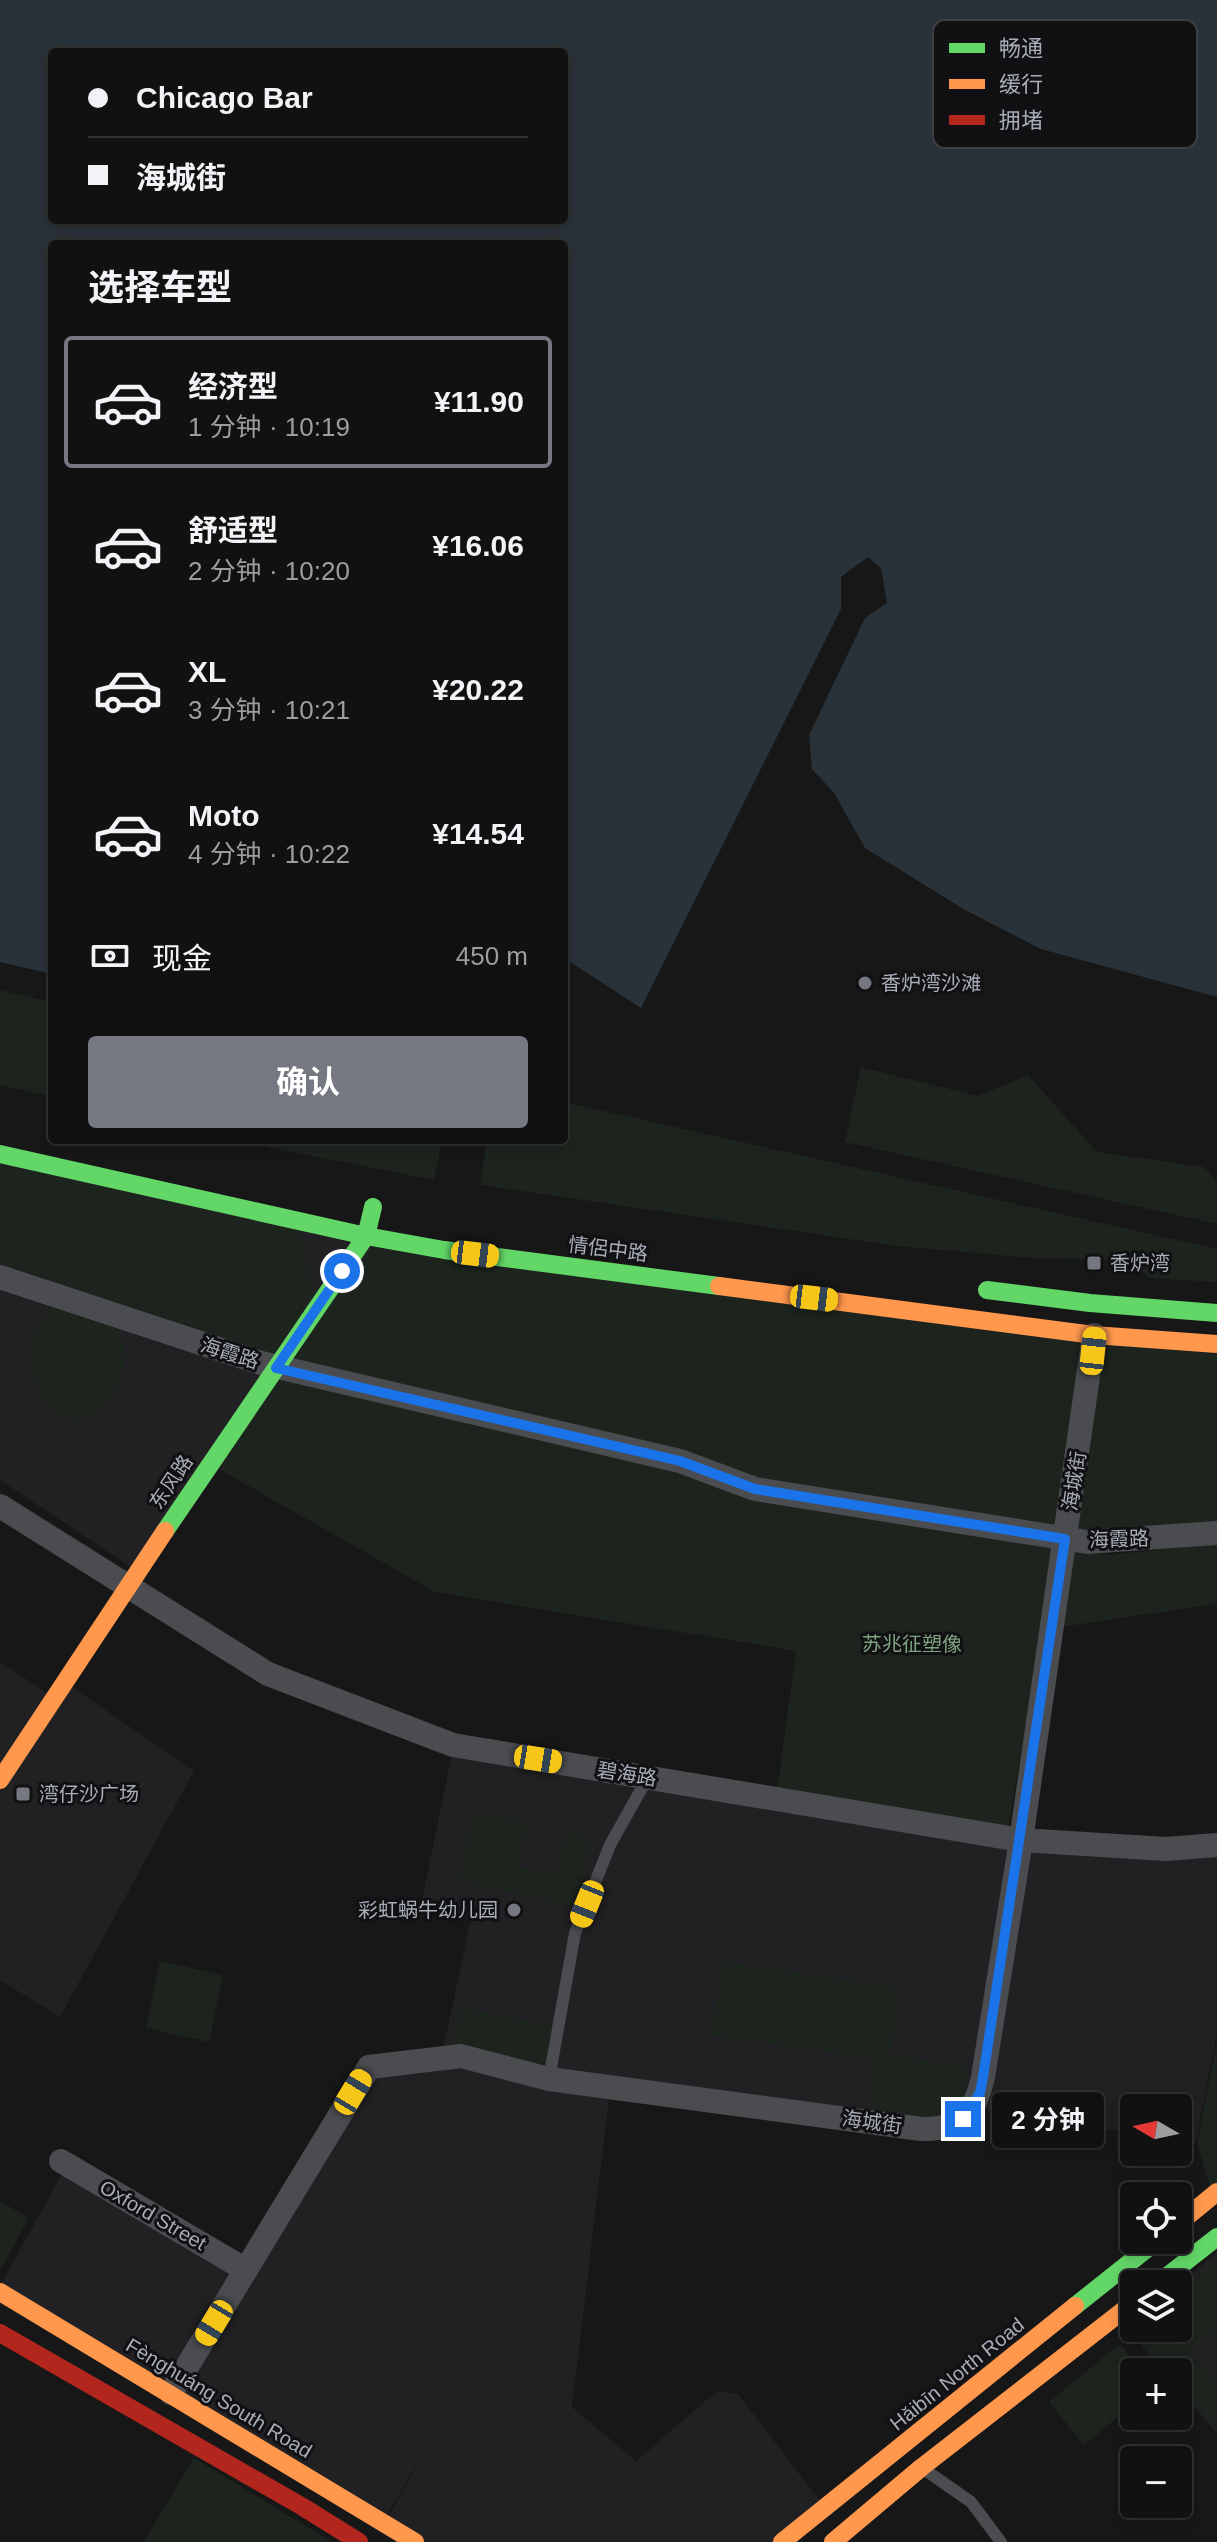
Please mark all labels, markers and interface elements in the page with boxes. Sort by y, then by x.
legend [933,20,1197,148]
text: 畅通 [999,36,1043,61]
text: 缓行 [999,72,1043,97]
text: Chicago Bar [136,81,313,114]
text: 拥堵 [999,108,1043,133]
text: 海城街 [136,161,226,194]
text: 选择车型 [88,267,232,308]
icon: car [92,366,164,438]
text: 经济型 [188,370,278,403]
text: ¥11.90 [434,385,524,418]
text: 1 分钟 · 10:19 [188,412,350,442]
icon: car [92,510,164,582]
text: 舒适型 [188,514,278,547]
text: ¥16.06 [432,529,524,562]
text: 2 分钟 · 10:20 [188,556,350,586]
icon: car [92,654,164,726]
text: XL [188,655,226,688]
text: ¥20.22 [432,673,524,706]
text: 3 分钟 · 10:21 [188,695,350,725]
icon: car [92,798,164,870]
text: Moto [188,799,260,832]
text: ¥14.54 [432,817,524,850]
text: 4 分钟 · 10:22 [188,839,350,869]
icon: cash [88,934,132,978]
text: 450 m [456,941,528,971]
text: 现金 [152,942,212,975]
place label: 香炉湾沙滩 [881,972,981,994]
marker: 香炉湾沙滩 [856,974,874,992]
button: 确认 [88,1036,528,1128]
street label: 情侶中路 [567,1233,649,1265]
car [450,1239,500,1269]
place label: 香炉湾 [1110,1252,1170,1274]
route start [324,1253,360,1289]
marker: 香炉湾 [1085,1254,1103,1272]
car [789,1283,839,1313]
car [1079,1326,1107,1376]
street label: 海霞路 [198,1333,262,1373]
street label: 海城街 [1058,1450,1090,1512]
street label: 东风路 [145,1451,197,1513]
street label: 海霞路 [1089,1527,1149,1551]
park label: 苏兆征塑像 [862,1633,962,1655]
car [512,1743,564,1775]
street label: 碧海路 [596,1758,658,1790]
place label: 湾仔沙广场 [39,1783,139,1805]
marker: 湾仔沙广场 [14,1785,32,1803]
car [567,1877,607,1931]
place label: 彩虹蜗牛幼儿园 [358,1899,498,1921]
marker: 彩虹蜗牛幼儿园 [505,1901,523,1919]
car [330,2065,376,2119]
callout: 2 分钟 [991,2091,1103,2147]
north arrow [1120,2094,1192,2166]
map controls [1120,2094,1192,2518]
route end [945,2101,981,2137]
text: 2 分钟 [1011,2105,1085,2135]
street label: 海城街 [841,2107,903,2137]
street label: Oxford Street [96,2176,210,2254]
button: locate [1120,2182,1192,2254]
button: layers [1120,2270,1192,2342]
car [191,2296,237,2350]
street label: Hǎibīn North Road [886,2313,1028,2435]
street label: Fènghuáng South Road [122,2334,316,2462]
button: + [1120,2358,1192,2430]
button: − [1120,2446,1192,2518]

